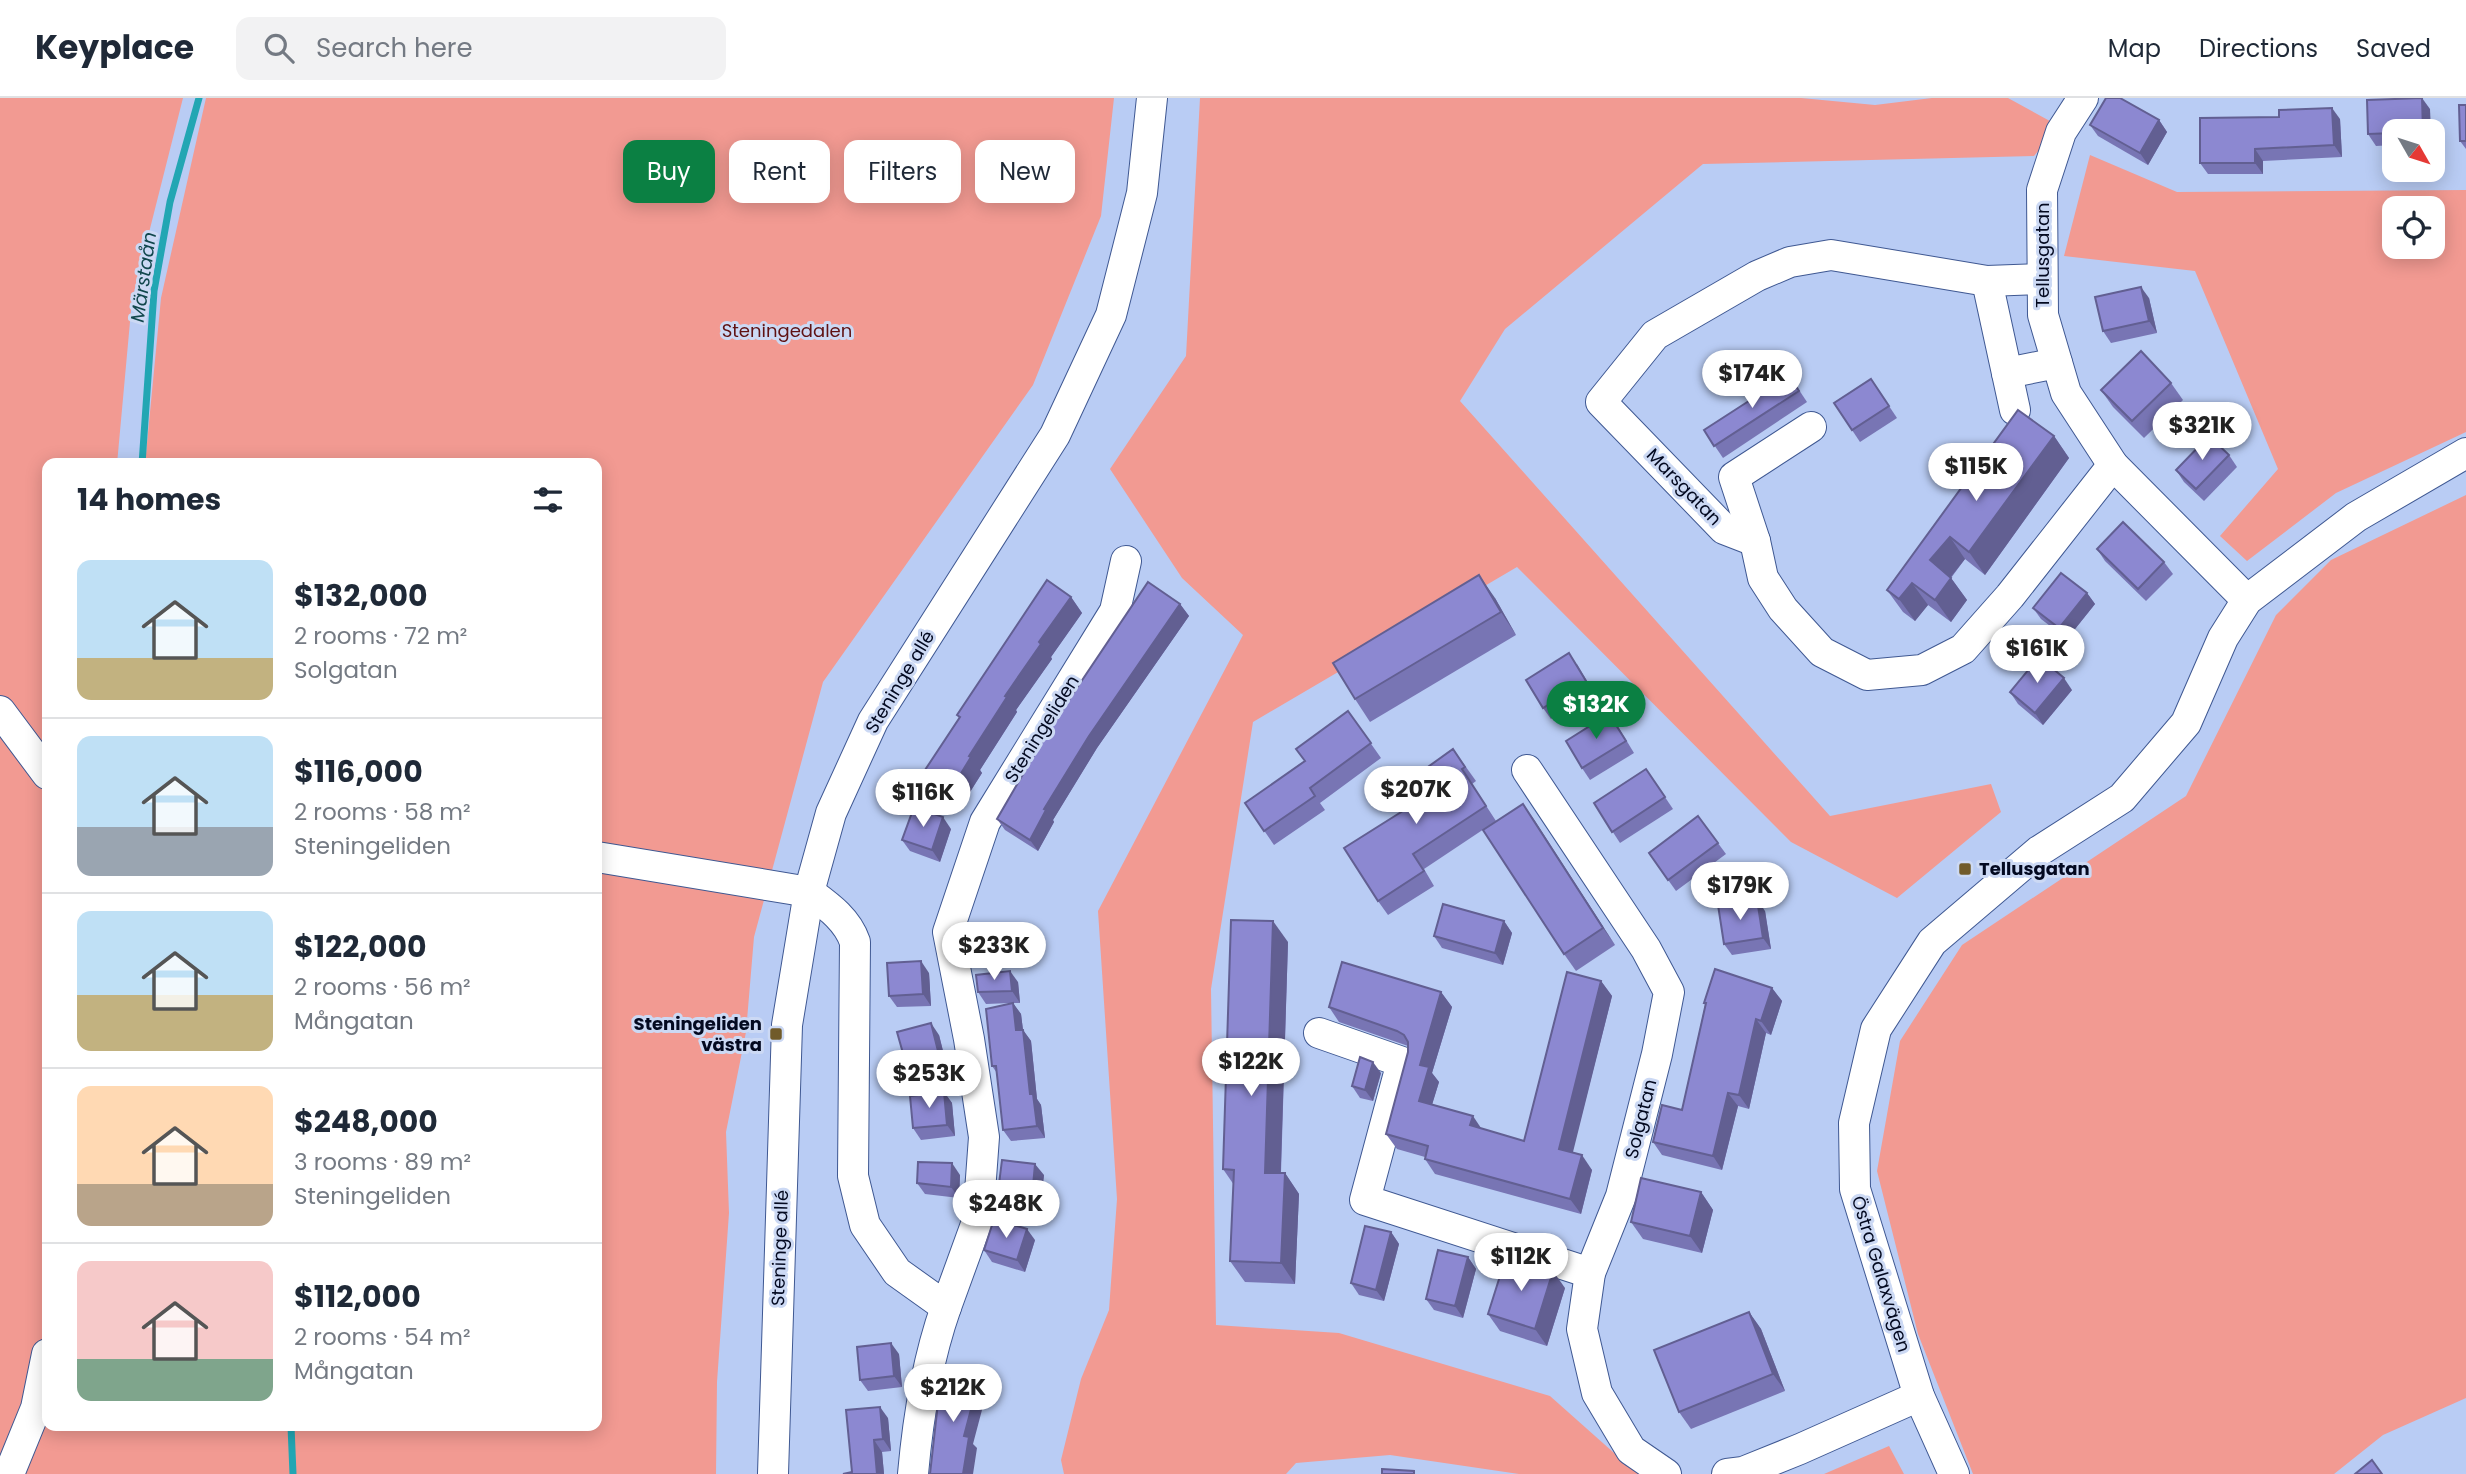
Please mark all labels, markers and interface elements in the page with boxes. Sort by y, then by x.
search box [236,17,726,80]
text: Keyplace [35,24,194,71]
icon: search [260,29,298,67]
text: Search here [316,30,473,66]
text: Map [2108,32,2161,65]
text: Directions [2199,32,2318,65]
text: Saved [2356,32,2431,65]
north arrow [2382,119,2445,182]
map controls [2382,119,2445,259]
chip: Buy [623,140,715,203]
chip: Rent [729,140,830,203]
chip: Filters [844,140,961,203]
chip: New [975,140,1075,203]
button: locate [2382,196,2445,259]
street label: Tellusgatan [2030,202,2055,308]
water label: Märstaån [124,230,163,324]
park label: Steningedalen [722,318,852,343]
pin: $174K [1703,350,1801,410]
text: $174K [1718,357,1786,389]
pin: $321K [2153,402,2251,462]
text: $321K [2169,409,2235,441]
street label: Marsgatan [1641,443,1728,531]
pin: $115K [1927,444,2025,503]
text: $115K [1944,450,2008,482]
text: 14 homes [77,478,221,521]
icon: filters [529,481,567,519]
text: $132,000 [294,574,428,617]
icon: home [133,588,217,672]
text: 2 rooms · 72 m² [294,620,467,652]
street label: Steninge allé [859,626,940,738]
pin: $161K [1988,626,2086,685]
text: $161K [2005,632,2069,664]
text: Solgatan [294,654,398,686]
street label: Steningeliden [998,670,1085,787]
pin: $132K [1547,682,1645,741]
text: $132K [1563,688,1629,720]
text: $116,000 [294,750,423,793]
icon: home [133,764,217,848]
pin: $207K [1367,766,1465,826]
pin: $116K [874,770,972,829]
text: $207K [1380,773,1452,805]
text: $116K [891,776,955,808]
text: 2 rooms · 58 m² [294,796,471,828]
text: Steningeliden [294,830,451,862]
place label: Tellusgatan [1979,856,2090,881]
marker: Tellusgatan [1957,861,1973,877]
pin: $179K [1691,862,1789,922]
text: $179K [1707,869,1773,901]
pin: $233K [945,922,1043,982]
text: $122,000 [294,925,427,968]
text: $233K [958,929,1030,961]
icon: home [133,939,217,1023]
text: 2 rooms · 56 m² [294,971,471,1003]
text: Mångatan [294,1005,414,1037]
place label: Steningeliden västra [634,1011,762,1057]
marker: Steningeliden västra [768,1026,784,1042]
pin: $122K [1202,1038,1300,1098]
text: $122K [1218,1045,1284,1077]
pin: $253K [880,1051,978,1110]
text: $253K [892,1057,966,1089]
street label: Solgatan [1619,1077,1662,1161]
text: $248,000 [294,1100,438,1143]
icon: home [133,1114,217,1198]
text: 3 rooms · 89 m² [294,1146,471,1178]
text: Steningeliden [294,1180,451,1212]
pin: $248K [957,1180,1055,1240]
text: $248K [969,1187,1043,1219]
street label: Steninge allé [765,1190,794,1306]
street label: Östra Galaxvägen [1846,1193,1917,1355]
pin: $112K [1472,1234,1570,1293]
text: $112K [1490,1240,1552,1272]
text: $112,000 [294,1275,421,1318]
icon: home [133,1289,217,1373]
text: 2 rooms · 54 m² [294,1321,471,1353]
text: Mångatan [294,1355,414,1387]
pin: $212K [904,1364,1002,1424]
text: $212K [920,1371,986,1403]

